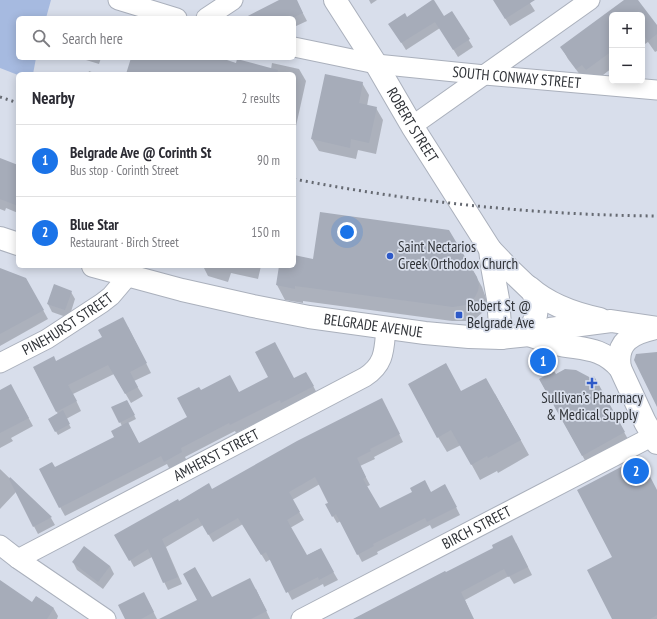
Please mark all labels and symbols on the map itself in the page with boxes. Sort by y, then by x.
street label: SOUTH CONWAY STREET [451,62,582,92]
street label: ROBERT STREET [383,84,443,166]
your location [337,222,357,242]
place label: Saint Nectarios Greek Orthodox Church [398,237,518,273]
marker: Saint Nectarios Greek Orthodox Church [385,251,395,261]
street label: PINEHURST STREET [19,288,117,359]
place label: Robert St @ Belgrade Ave [467,296,534,332]
street label: BELGRADE AVENUE [323,309,424,342]
marker: Robert St @ Belgrade Ave [454,310,464,320]
pin: 1 [530,346,556,376]
marker: Sullivan’s Pharmacy & Medical Supply [587,378,597,388]
place label: Sullivan’s Pharmacy & Medical Supply [541,388,643,424]
street label: AMHERST STREET [170,424,262,485]
pin: 2 [623,456,649,486]
street label: BIRCH STREET [439,501,515,553]

